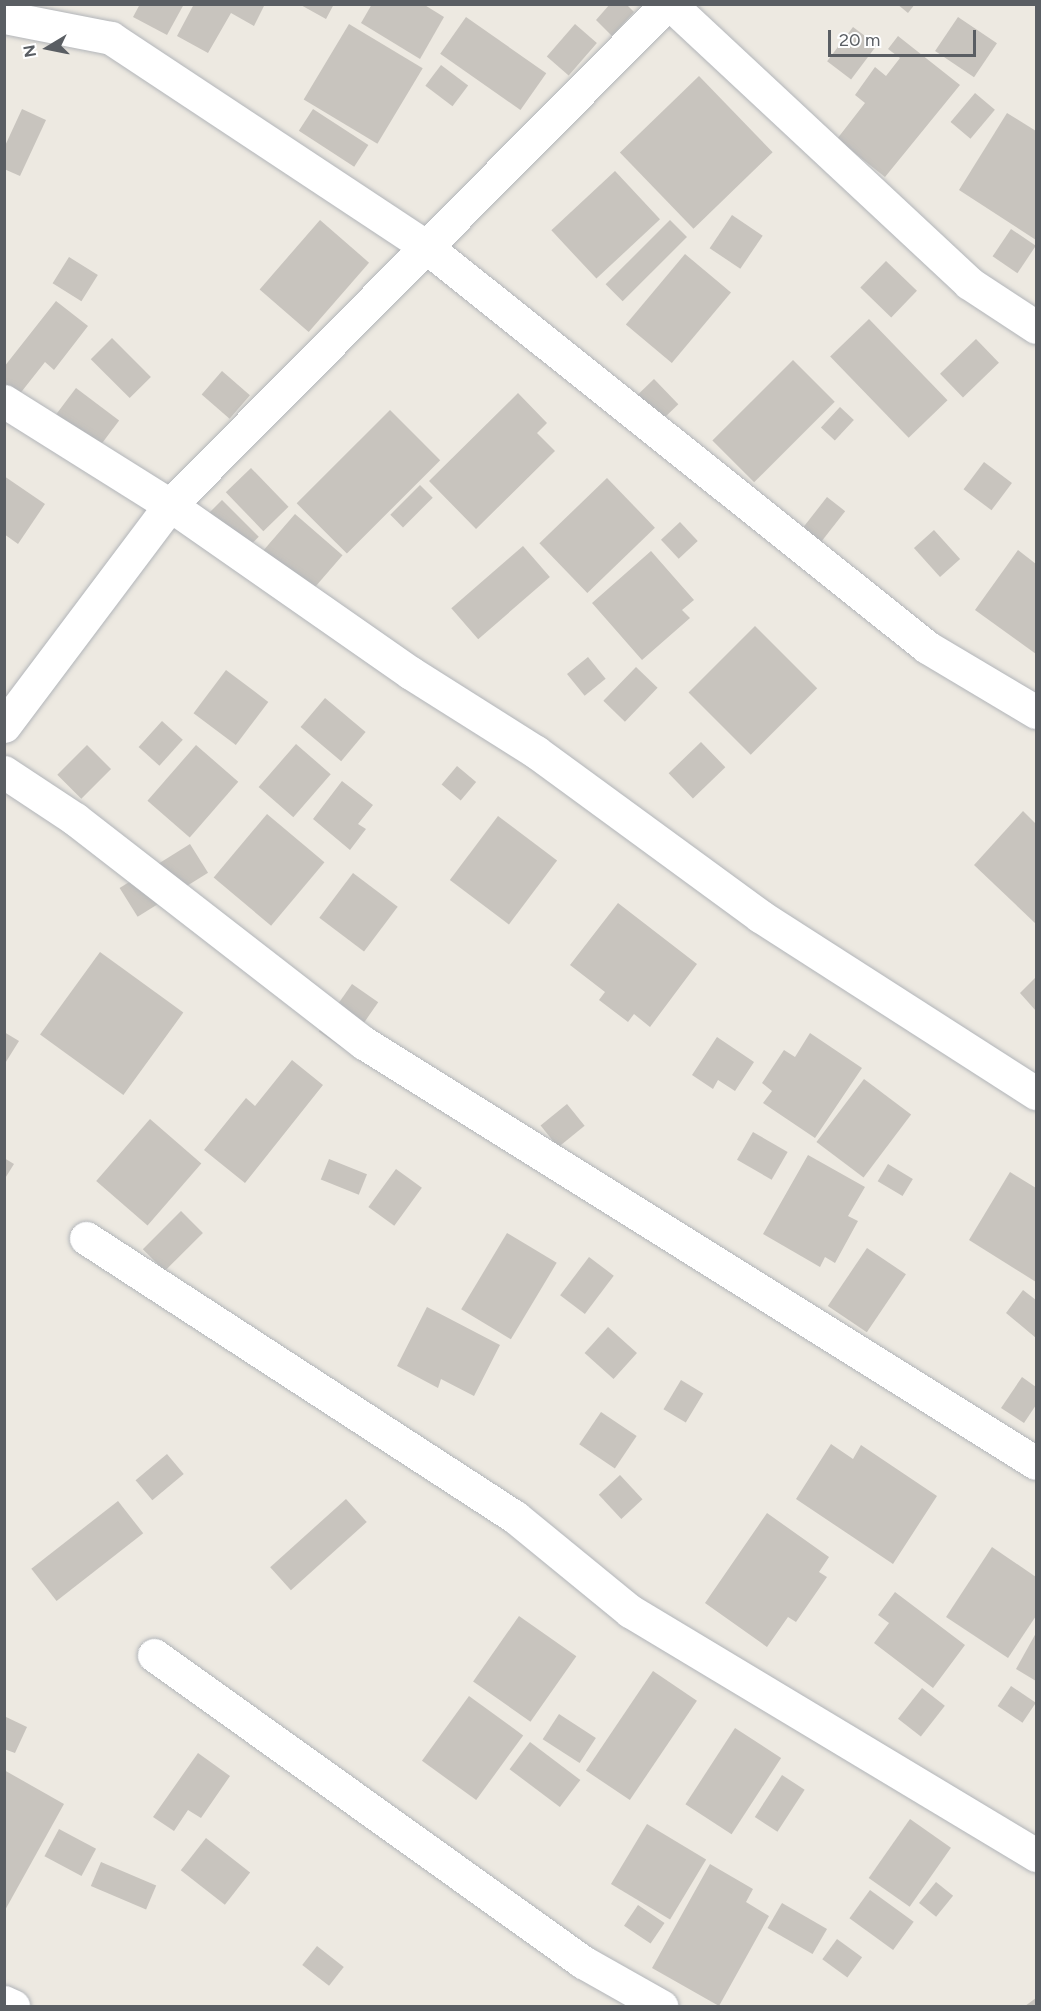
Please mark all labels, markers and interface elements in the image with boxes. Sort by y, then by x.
north arrow [18,18,78,78]
scale bar [831,18,980,56]
text: 20 m [839,29,880,51]
text: N [19,43,40,59]

